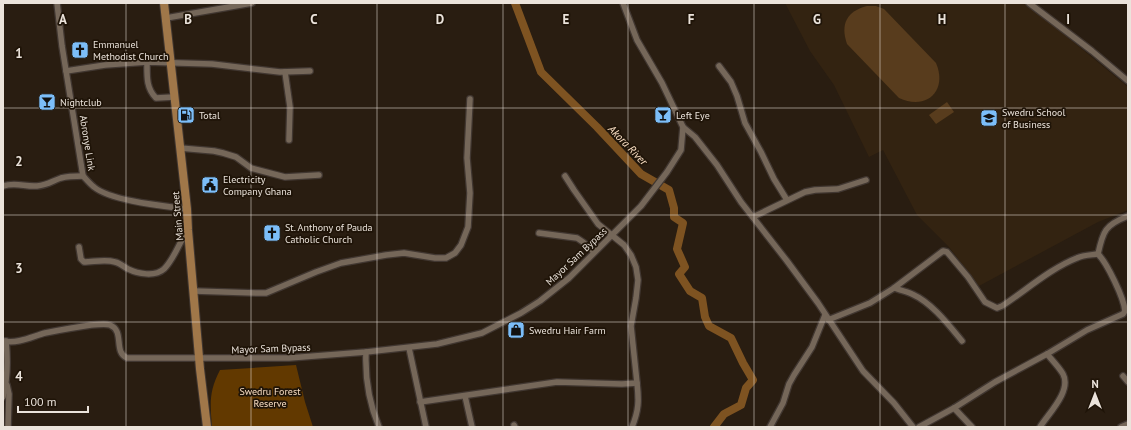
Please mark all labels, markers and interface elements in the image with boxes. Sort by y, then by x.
text: A [59,11,67,28]
text: B [184,11,192,28]
text: C [310,11,318,28]
text: D [436,11,444,28]
text: E [563,11,570,28]
text: F [688,11,695,28]
text: G [813,11,821,28]
text: H [938,11,946,28]
text: I [1066,11,1070,28]
place label: Emmanuel Methodist Church [93,38,169,63]
church icon: Emmanuel Methodist Church [70,40,90,60]
text: 1 [15,45,23,62]
bar icon: Nightclub [37,92,57,112]
place label: Nightclub [60,96,102,109]
fuel station icon: Total [176,105,196,125]
bar icon: Left Eye [653,105,673,125]
place label: Swedru School of Business [1002,106,1065,131]
school or university icon: Swedru School of Business [979,108,999,128]
place label: Total [199,109,220,122]
place label: Left Eye [676,109,710,122]
street label: Abronye Link [77,114,98,172]
water label: Akora River [605,121,652,169]
text: 2 [15,153,23,170]
place label: Electricity Company Ghana [223,173,292,198]
public building icon: Electricity Company Ghana [200,175,220,195]
street label: Main Street [169,190,186,241]
place label: St. Anthony of Pauda Catholic Church [285,221,373,246]
church icon: St. Anthony of Pauda Catholic Church [262,223,282,243]
street label: Mayor Sam Bypass [543,225,610,288]
text: 3 [15,260,23,277]
shop icon: Swedru Hair Farm [506,320,526,340]
place label: Swedru Hair Farm [529,324,606,337]
street label: Mayor Sam Bypass [231,341,311,356]
text: 4 [15,368,23,385]
north arrow [1075,374,1115,414]
text: N [1091,377,1099,391]
park label: Swedru Forest Reserve [239,385,301,410]
scale bar [18,388,88,414]
text: 100 m [24,394,57,409]

